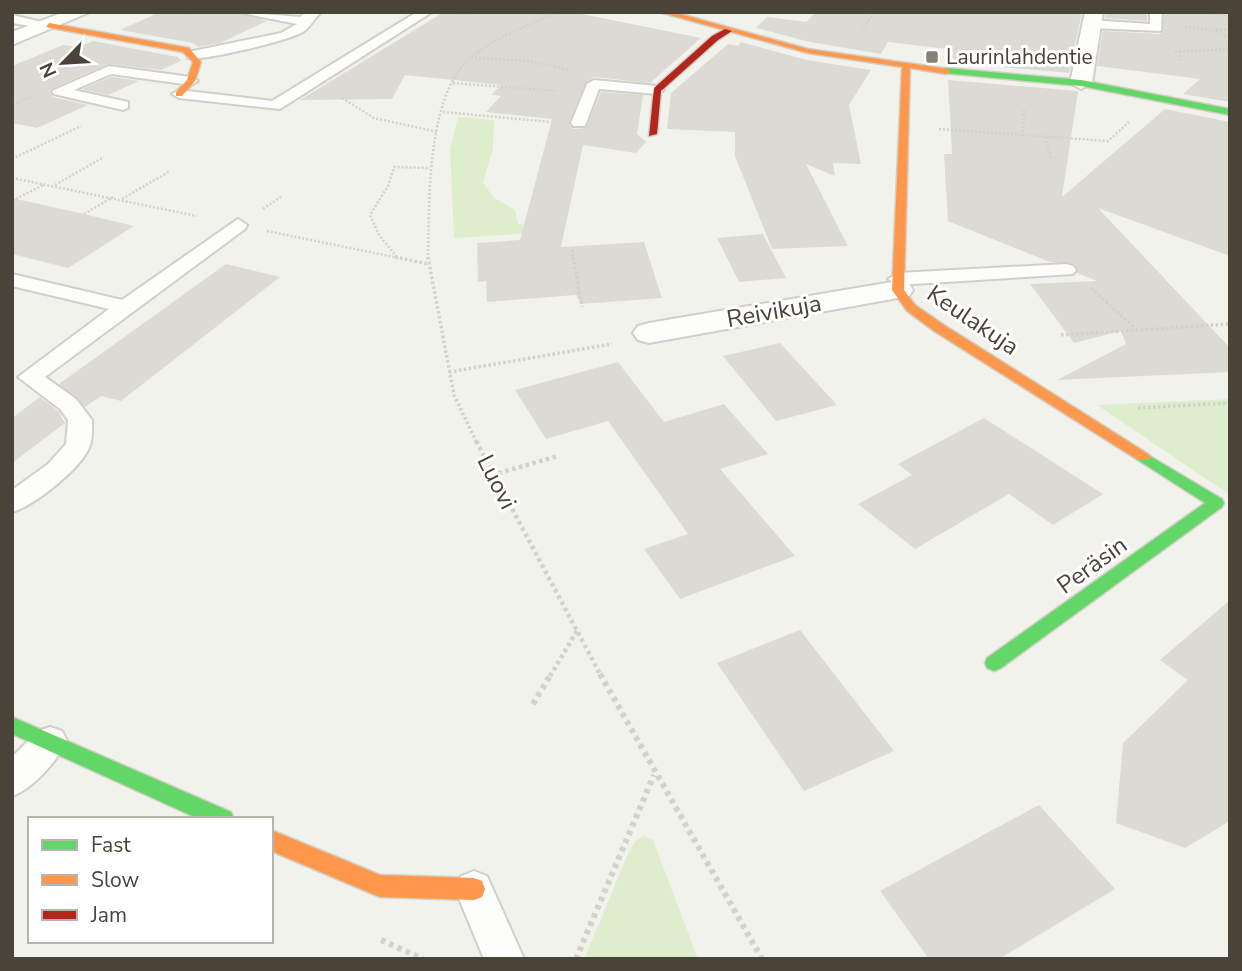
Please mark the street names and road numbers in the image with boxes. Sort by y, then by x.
street label: Keulakuja [921,277,1025,363]
street label: Reivikuja [724,287,824,335]
street label: Luovi [470,449,524,515]
street label: Peräsin [1050,529,1134,601]

